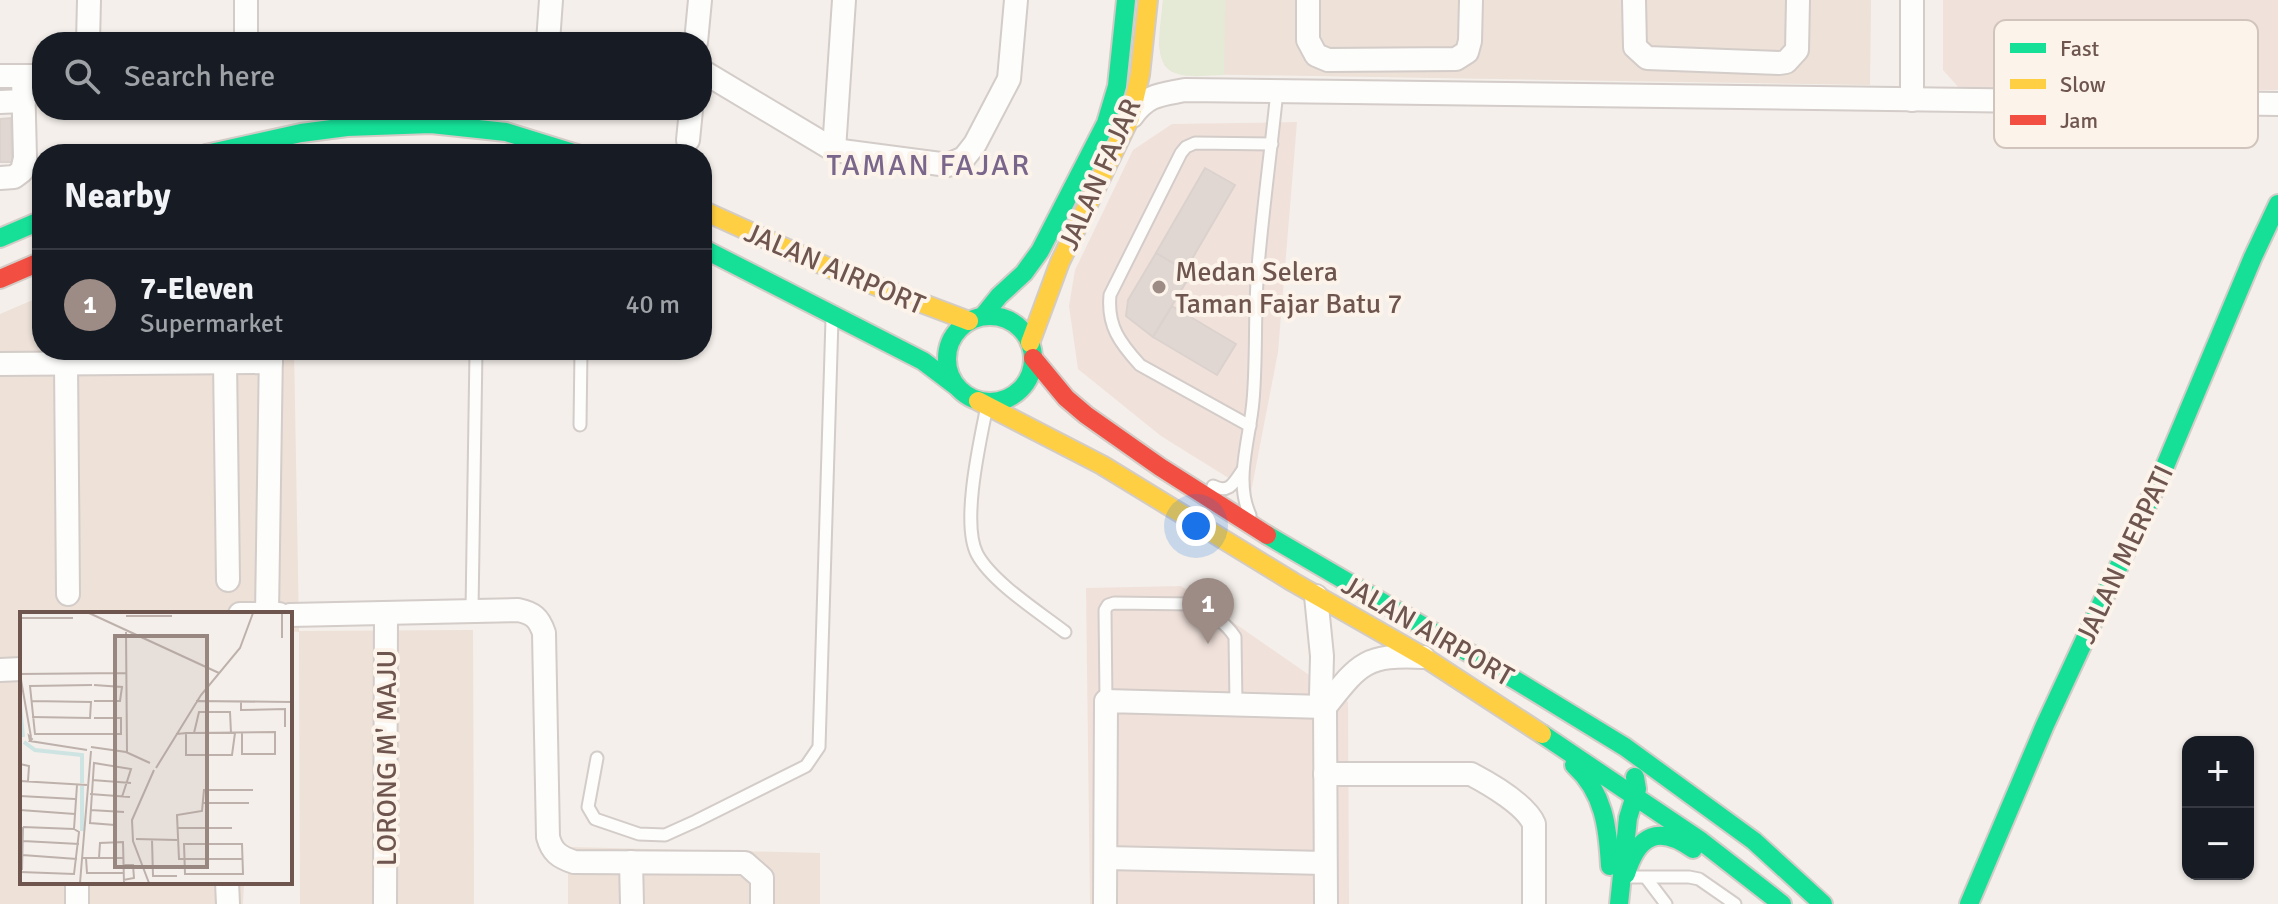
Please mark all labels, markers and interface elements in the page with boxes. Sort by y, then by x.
legend [1994,20,2258,148]
search box [32,32,712,120]
text: Fast [2060,35,2100,62]
icon: search [60,54,104,98]
text: Search here [124,58,275,95]
text: Slow [2060,71,2106,98]
street label: JALAN FAJAR [1051,93,1148,255]
text: Jam [2060,107,2098,134]
district label: TAMAN FAJAR [827,147,1031,184]
text: Nearby [64,175,171,217]
street label: JALAN AIRPORT [739,216,930,322]
place label: Medan Selera Taman Fajar Batu 7 [1175,255,1402,321]
text: 7-Eleven [140,271,254,308]
marker: Medan Selera Taman Fajar Batu 7 [1150,278,1168,296]
text: 1 [83,289,97,321]
text: 40 m [625,289,680,321]
text: Supermarket [140,308,283,340]
street label: JALAN MERPATI [2069,460,2181,649]
your location [1176,506,1216,546]
street label: JALAN AIRPORT [1336,568,1520,694]
pin: 1 [1182,578,1234,644]
inset map [20,612,292,884]
street label: LORONG M' MAJU [370,650,404,866]
map controls [2182,736,2254,880]
button: + [2182,736,2254,808]
button: − [2182,808,2254,880]

